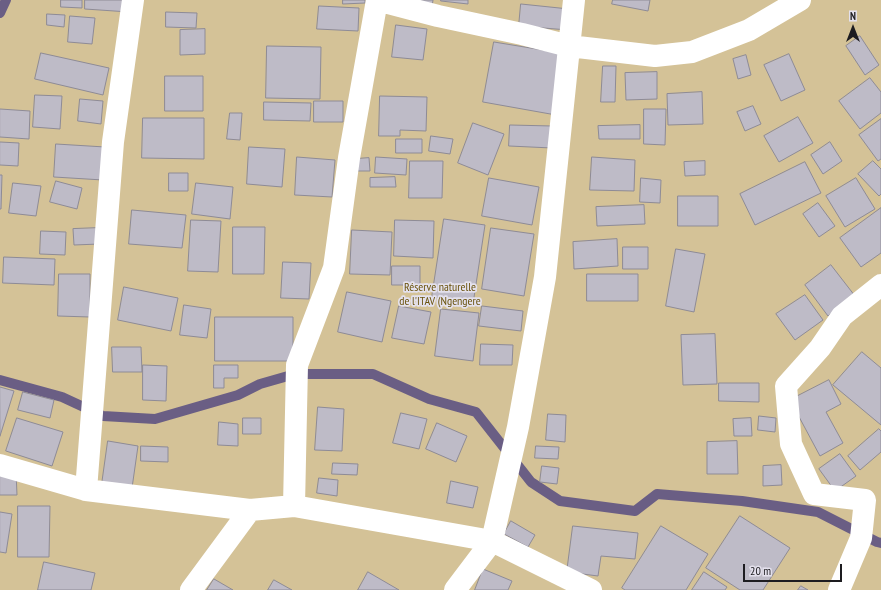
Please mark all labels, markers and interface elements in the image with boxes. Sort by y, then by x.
north arrow [833,8,873,48]
text: N [850,9,856,23]
park label: Réserve naturelle de l'ITAV (Ngengere [399,281,481,309]
scale bar [745,556,844,582]
text: 20 m [750,563,771,578]

